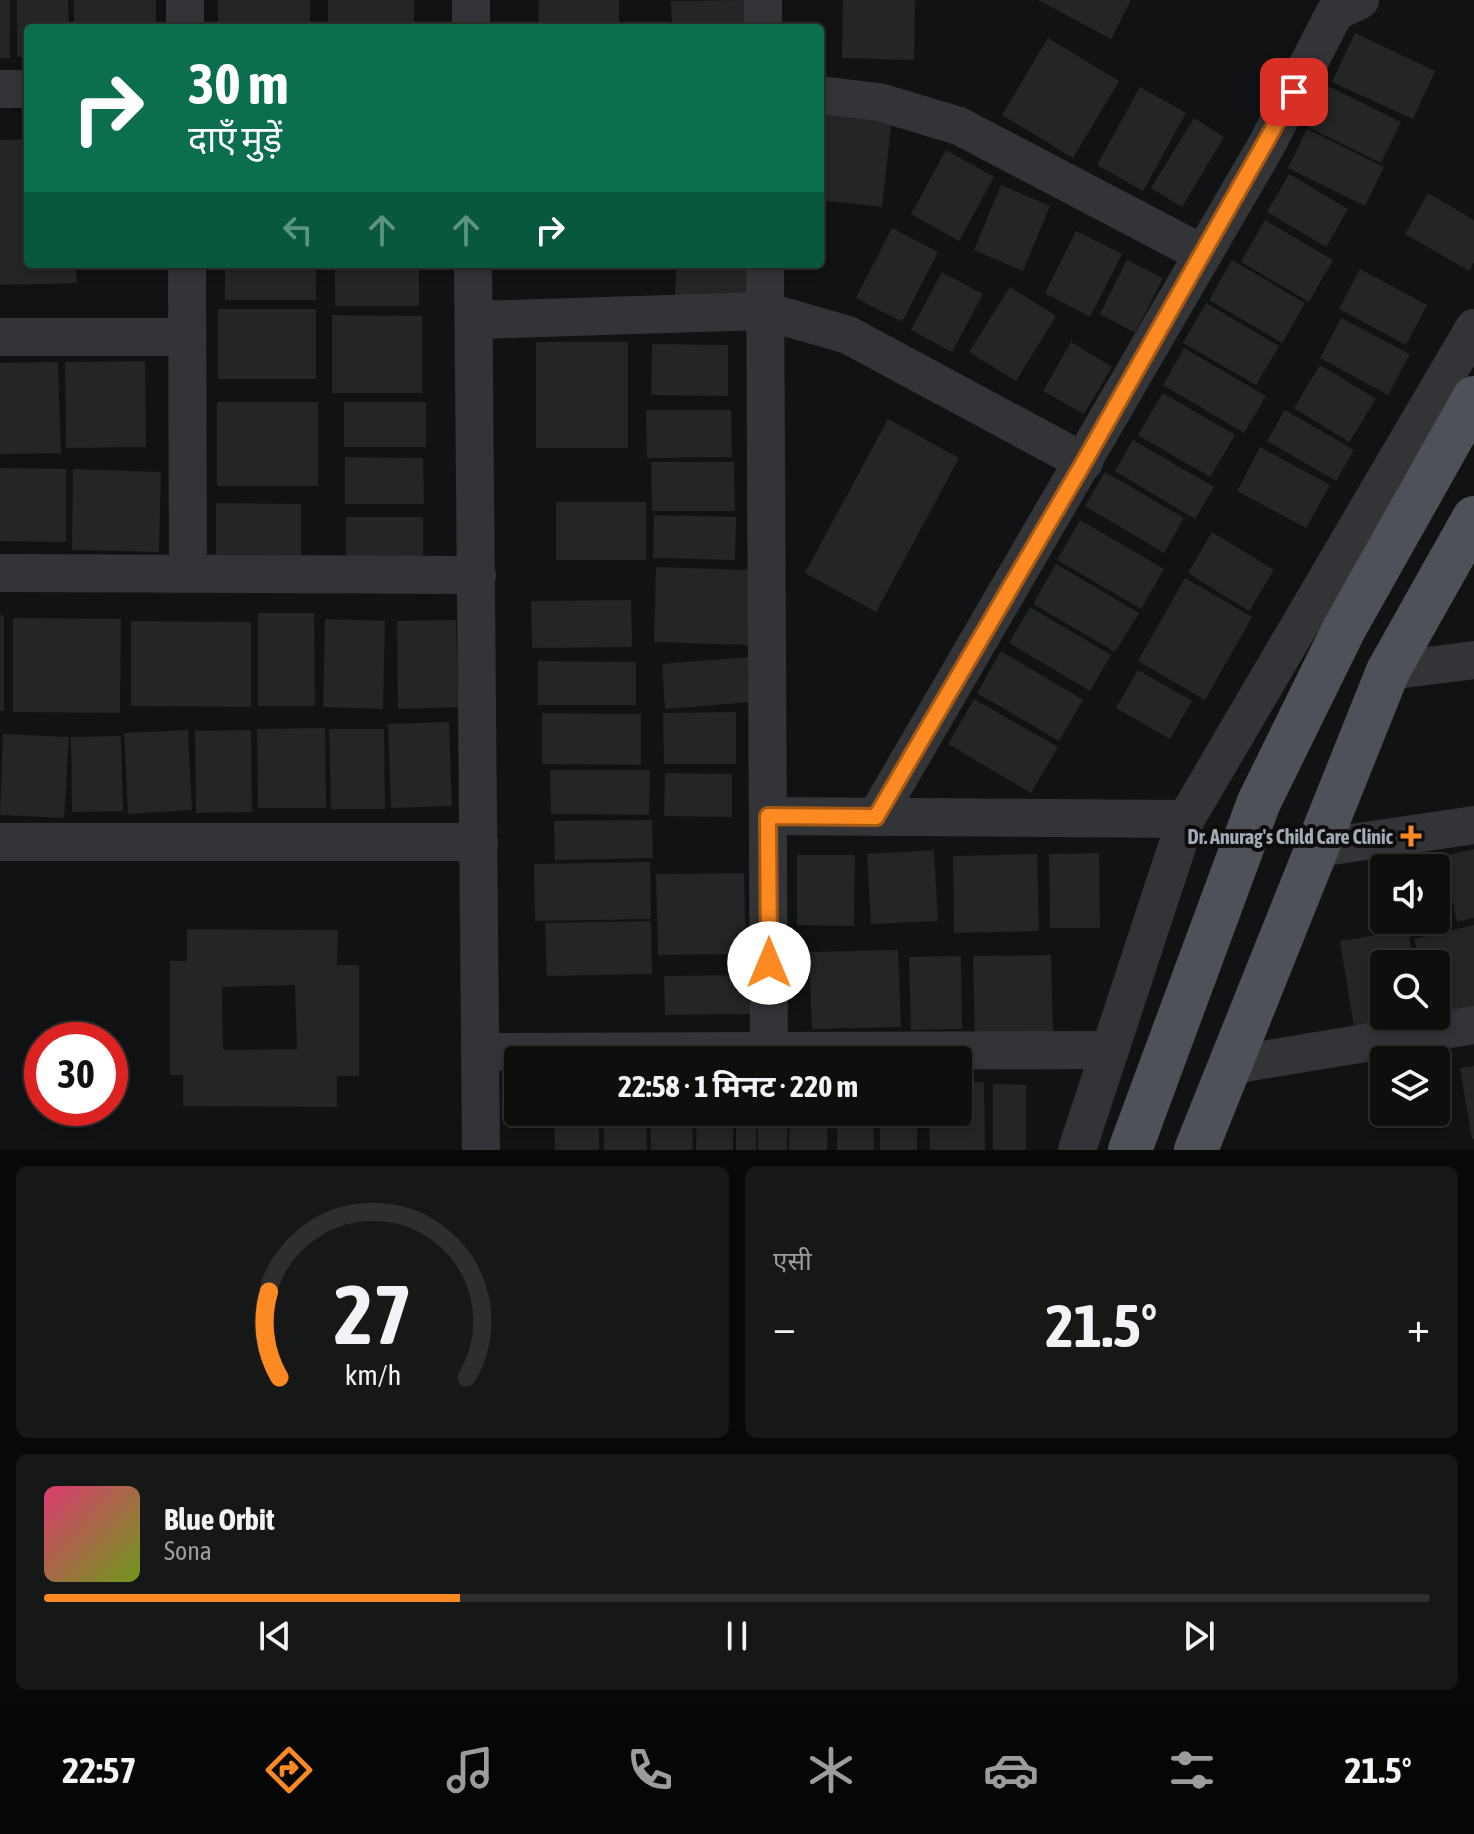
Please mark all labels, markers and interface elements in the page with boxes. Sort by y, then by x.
text: 30 m [188,52,289,116]
icon: right [56,56,160,160]
pin [1260,58,1328,126]
icon: arrive [1272,70,1316,114]
text: दाएँ मुड़ें [188,118,282,160]
icon: left [276,208,320,252]
icon: ahead [360,208,404,252]
icon: ahead [444,208,488,252]
icon: right [528,208,572,252]
place label: Dr. Anurag's Child Care Clinic [1188,825,1394,848]
marker: Dr. Anurag's Child Care Clinic [1400,825,1422,847]
map controls [1370,854,1450,1126]
button: sound [1370,854,1450,934]
position arrow [727,921,811,1005]
button: search [1370,950,1450,1030]
speed limit sign: 30 [24,1022,128,1126]
button: layers [1370,1046,1450,1126]
text: 22:58 · 1 मिनट · 220 m [618,1069,858,1103]
text: एसी [773,1246,812,1276]
text: 27 [333,1266,412,1362]
text: 21.5° [1046,1291,1157,1360]
text: − [773,1301,796,1351]
text: + [1407,1301,1430,1351]
text: km/h [344,1358,401,1391]
text: Blue Orbit [164,1502,275,1536]
text: Sona [164,1536,212,1566]
icon: previous [253,1614,297,1658]
icon: pause [715,1614,759,1658]
icon: next [1177,1614,1221,1658]
icon: directions [261,1742,317,1798]
icon: music [442,1742,498,1798]
icon: phone [622,1742,678,1798]
icon: climate [803,1742,859,1798]
icon: car [983,1742,1039,1798]
icon: filters [1164,1742,1220,1798]
text: 22:57 [62,1749,136,1791]
text: 21.5° [1345,1749,1412,1791]

